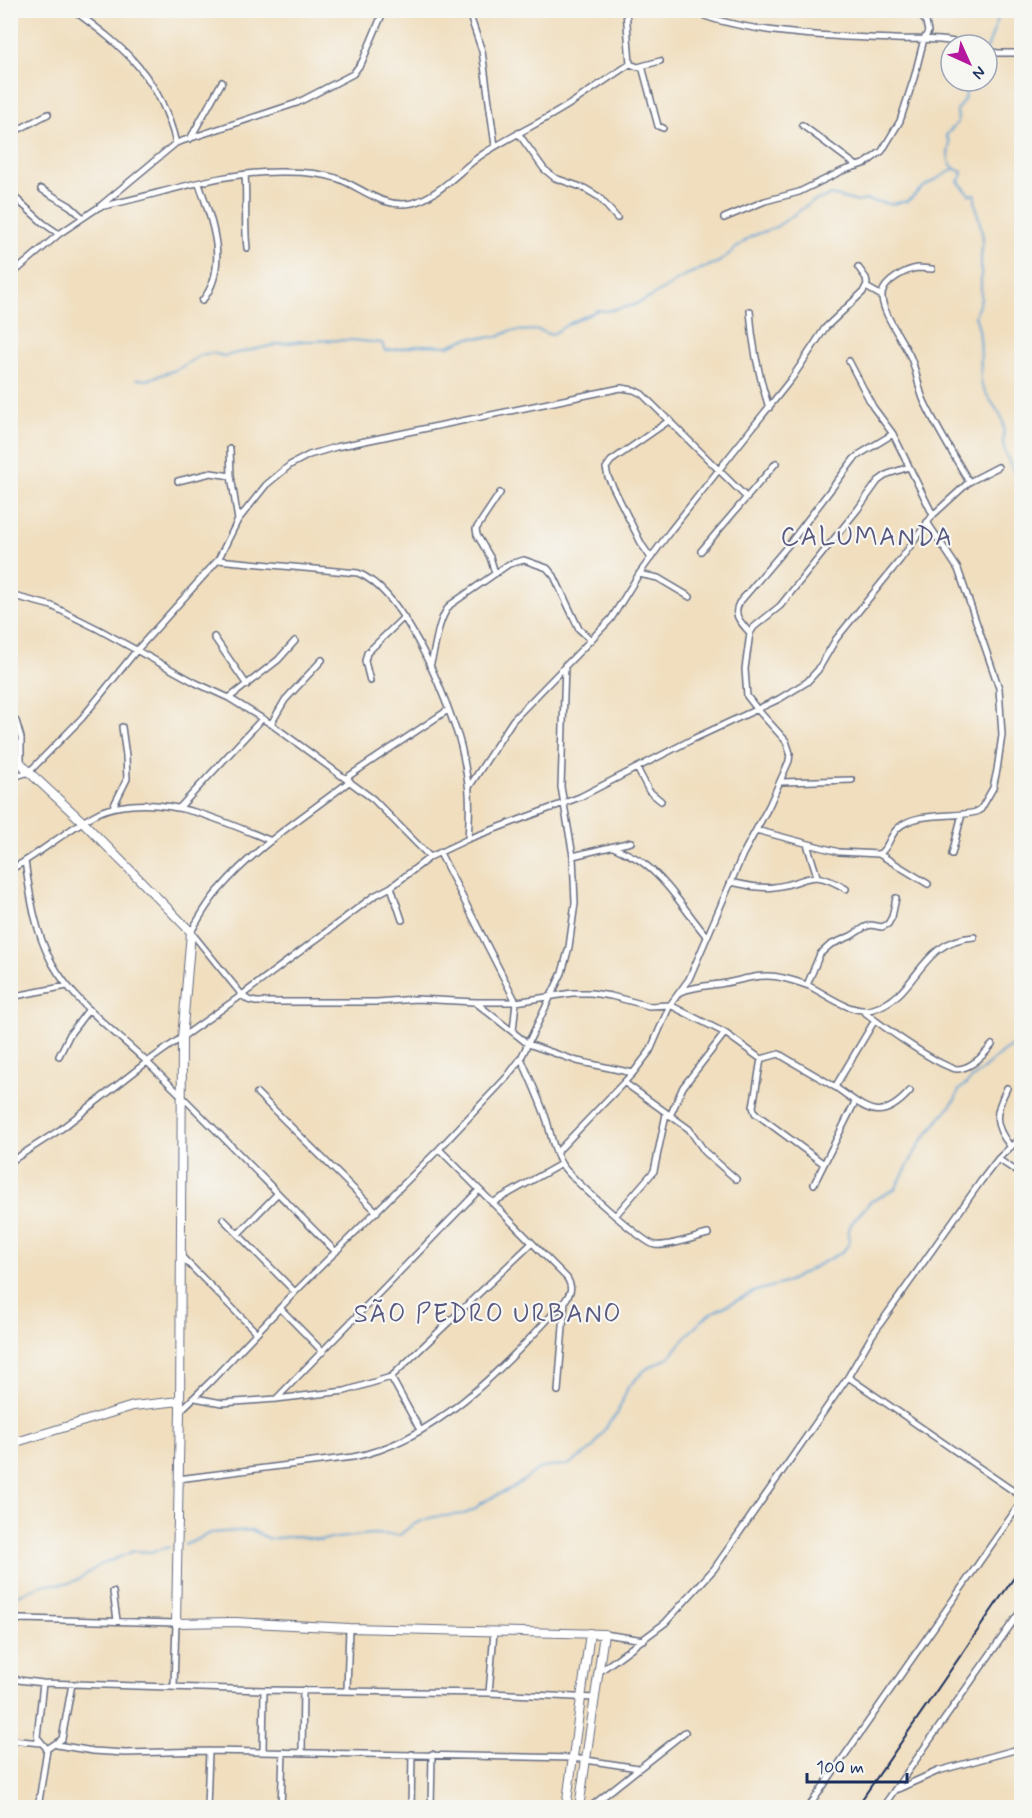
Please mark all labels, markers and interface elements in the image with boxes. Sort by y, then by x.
north arrow [939,33,999,93]
text: N [967,61,990,84]
district label: CALUMANDA [780,521,954,555]
district label: SÃO PEDRO URBANO [354,1298,622,1332]
scale bar [807,1746,908,1784]
text: 100 m [816,1756,864,1780]

